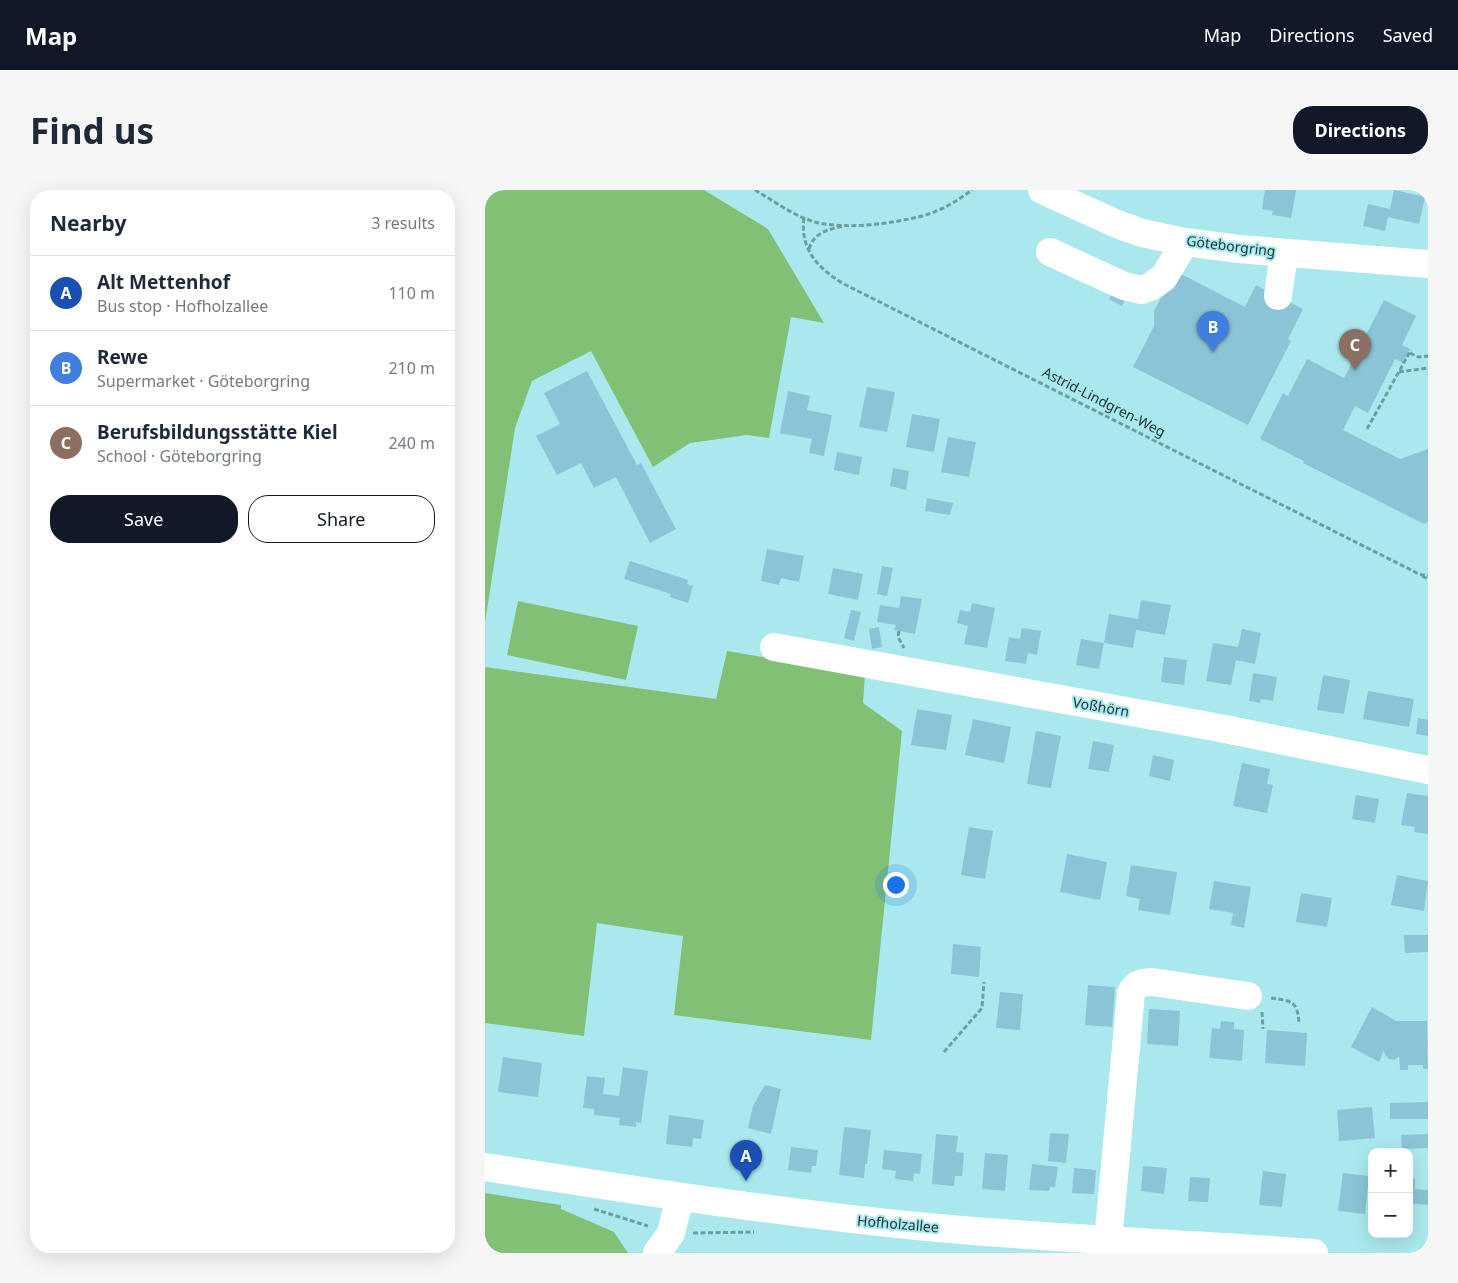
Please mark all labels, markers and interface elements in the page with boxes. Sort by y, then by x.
text: Map [25,19,77,52]
text: Map [1204,23,1241,47]
text: Directions [1269,23,1355,47]
text: Saved [1383,23,1433,47]
button: Directions [1293,106,1428,154]
text: Find us [30,107,154,154]
text: Nearby [50,209,126,237]
text: 3 results [371,212,435,234]
street label: Göteborgring [1185,231,1277,260]
text: Alt Mettenhof [97,269,230,295]
text: A [60,282,72,304]
text: 110 m [388,282,435,304]
text: Bus stop · Hofholzallee [97,295,268,317]
pin: B [1197,311,1229,352]
pin: C [1339,329,1371,370]
text: Rewe [97,344,148,370]
text: B [61,357,71,379]
text: 210 m [388,357,435,379]
street label: Astrid-Lindgren-Weg [1039,362,1169,441]
text: Supermarket · Göteborgring [97,370,310,392]
text: Berufsbildungsstätte Kiel [97,419,338,445]
text: C [61,432,71,454]
text: 240 m [388,432,435,454]
text: School · Göteborgring [97,445,262,467]
button: Save [50,495,238,543]
button: Share [248,495,435,543]
street label: Voßhörn [1071,692,1131,721]
your location [883,872,909,898]
pin: A [730,1140,762,1181]
map controls [1368,1148,1413,1238]
button: + [1368,1148,1413,1193]
button: − [1368,1193,1413,1238]
street label: Hofholzallee [856,1210,940,1237]

